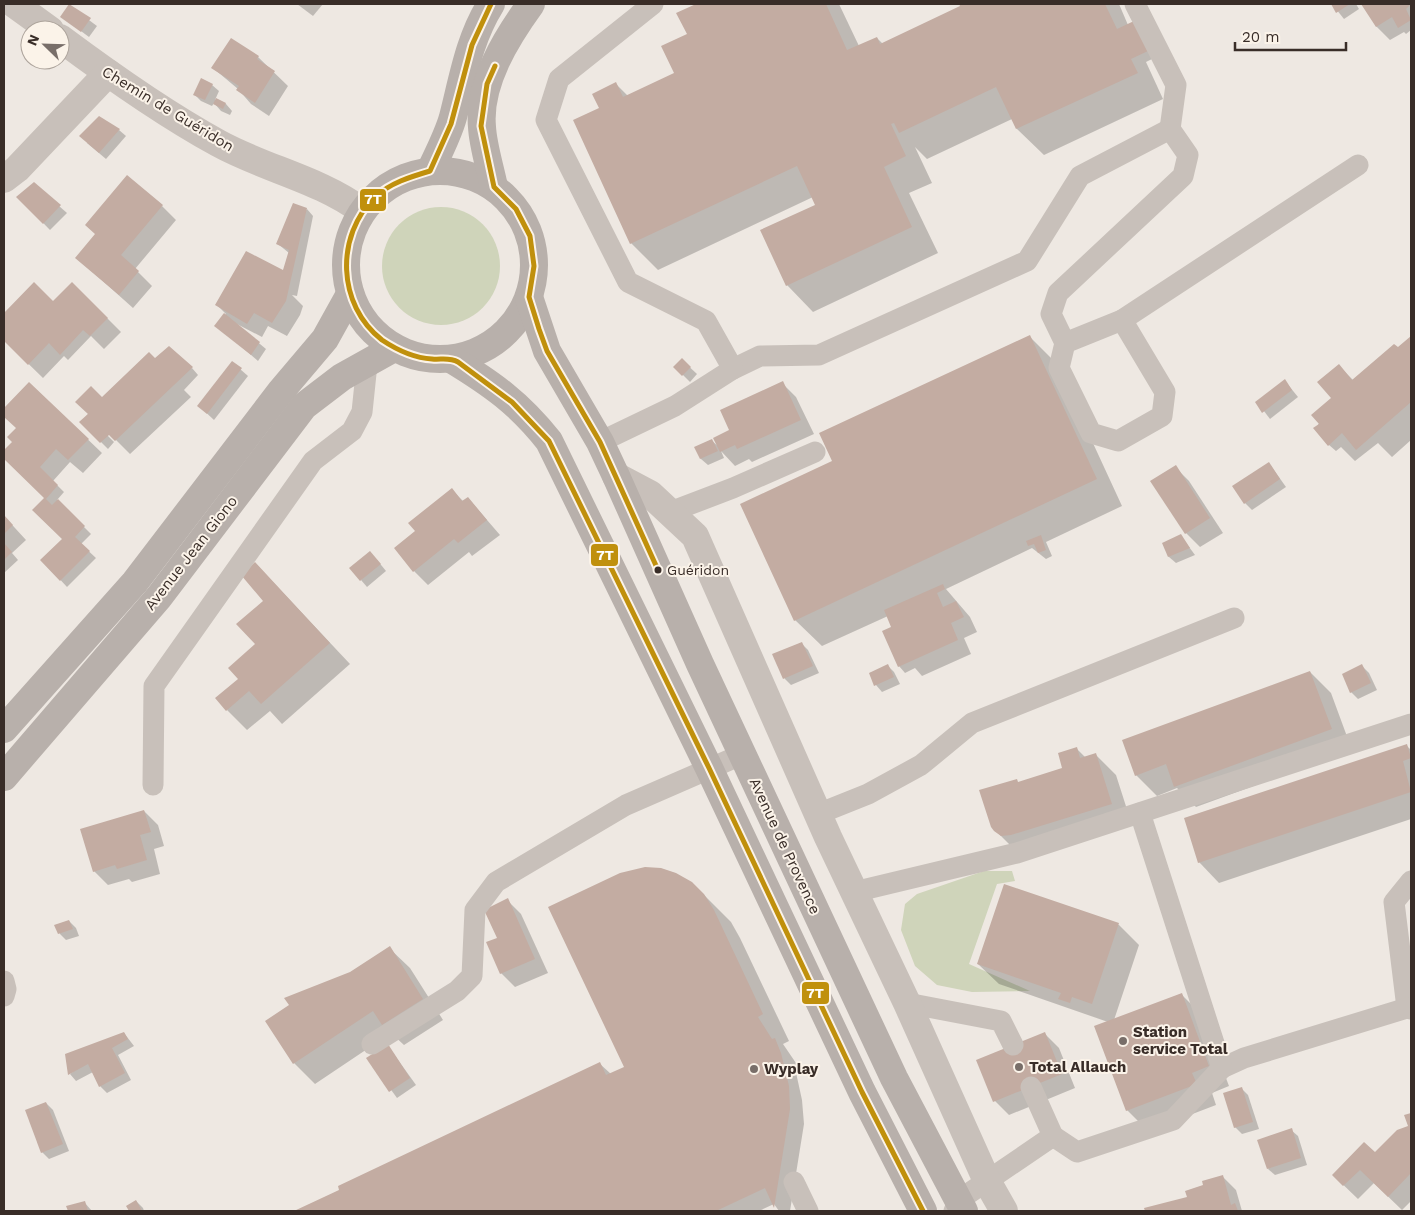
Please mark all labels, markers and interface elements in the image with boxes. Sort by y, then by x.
north arrow [20,20,70,70]
scale bar [1235,20,1346,52]
text: 20 m [1242,28,1280,46]
text: N [24,32,42,48]
street label: Chemin de Guéridon [99,62,237,156]
line badge: 7T [359,188,387,212]
text: 7T [364,191,382,207]
street label: Avenue Jean Giono [141,492,241,614]
line badge: 7T [590,543,619,567]
text: 7T [596,547,614,563]
place label: Guéridon [667,562,729,578]
marker: Guéridon [653,565,663,575]
street label: Avenue de Provence [746,775,824,917]
line badge: 7T [801,981,830,1005]
text: 7T [806,985,824,1001]
place label: Station service Total [1133,1023,1228,1058]
marker: Station service Total [1117,1035,1129,1047]
place label: Total Allauch [1029,1058,1126,1076]
place label: Wyplay [764,1060,819,1078]
marker: Total Allauch [1013,1061,1025,1073]
marker: Wyplay [748,1063,760,1075]

